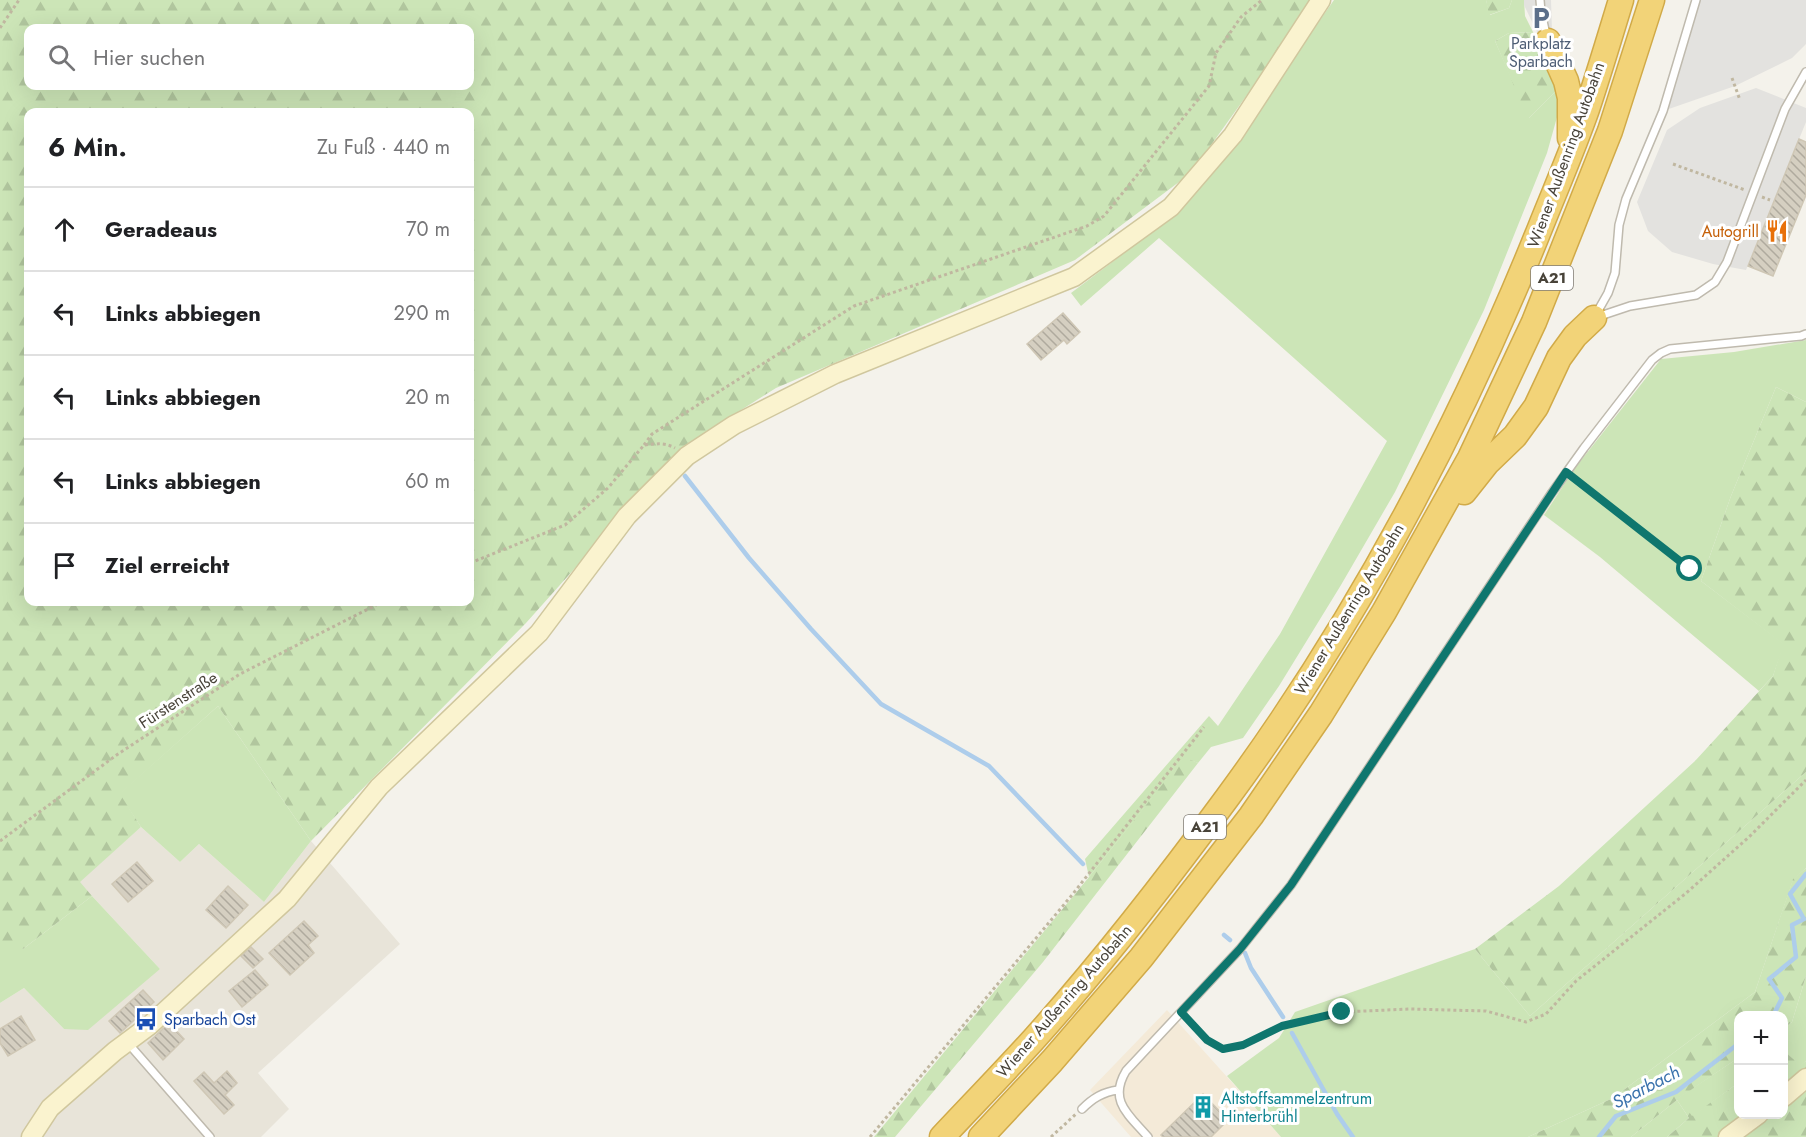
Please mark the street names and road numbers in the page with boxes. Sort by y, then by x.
street label: Wiener Außenring Autobahn [1522,59,1610,251]
road number: A21 [1531,266,1573,290]
street label: Wiener Außenring Autobahn [1289,519,1409,699]
street label: Fürstenstraße [134,666,222,734]
road number: A21 [1184,815,1226,839]
street label: Wiener Außenring Autobahn [991,919,1137,1083]

